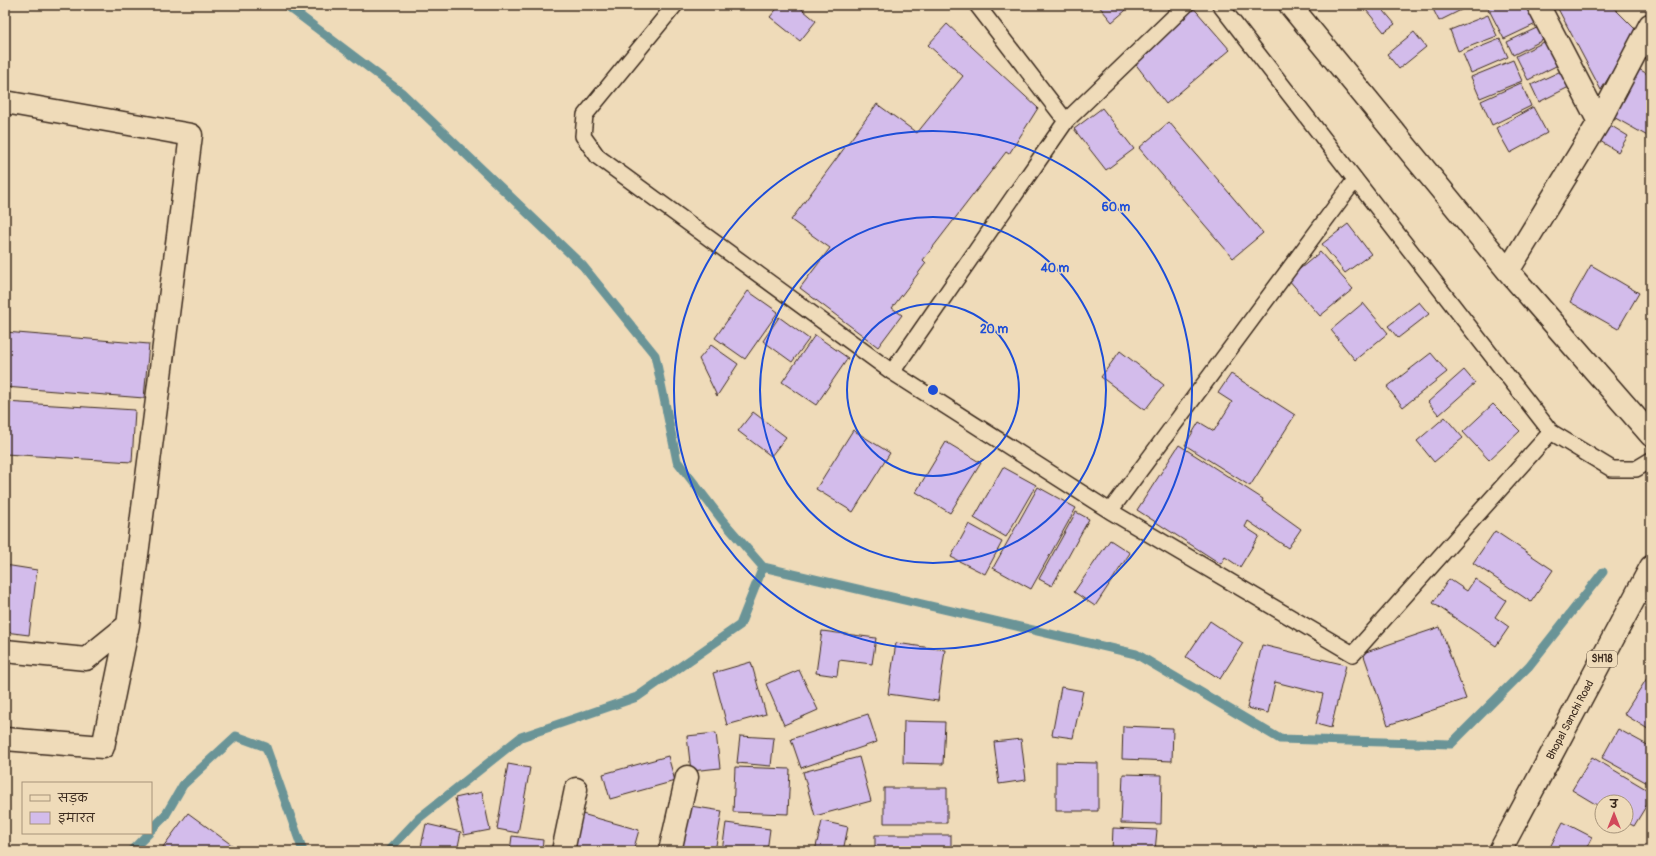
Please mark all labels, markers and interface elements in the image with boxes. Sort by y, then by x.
text: 60 m [1102,200,1131,215]
text: 40 m [1040,261,1070,276]
text: 20 m [980,322,1008,337]
centre of rings [926,383,940,397]
road number: SH18 [1587,651,1617,667]
street label: Bhopal Sanchi Road [1544,678,1596,762]
legend [22,782,152,834]
text: सड़क [57,791,89,806]
north arrow [1594,794,1634,834]
text: उ [1609,798,1619,811]
text: इमारत [58,811,96,826]

